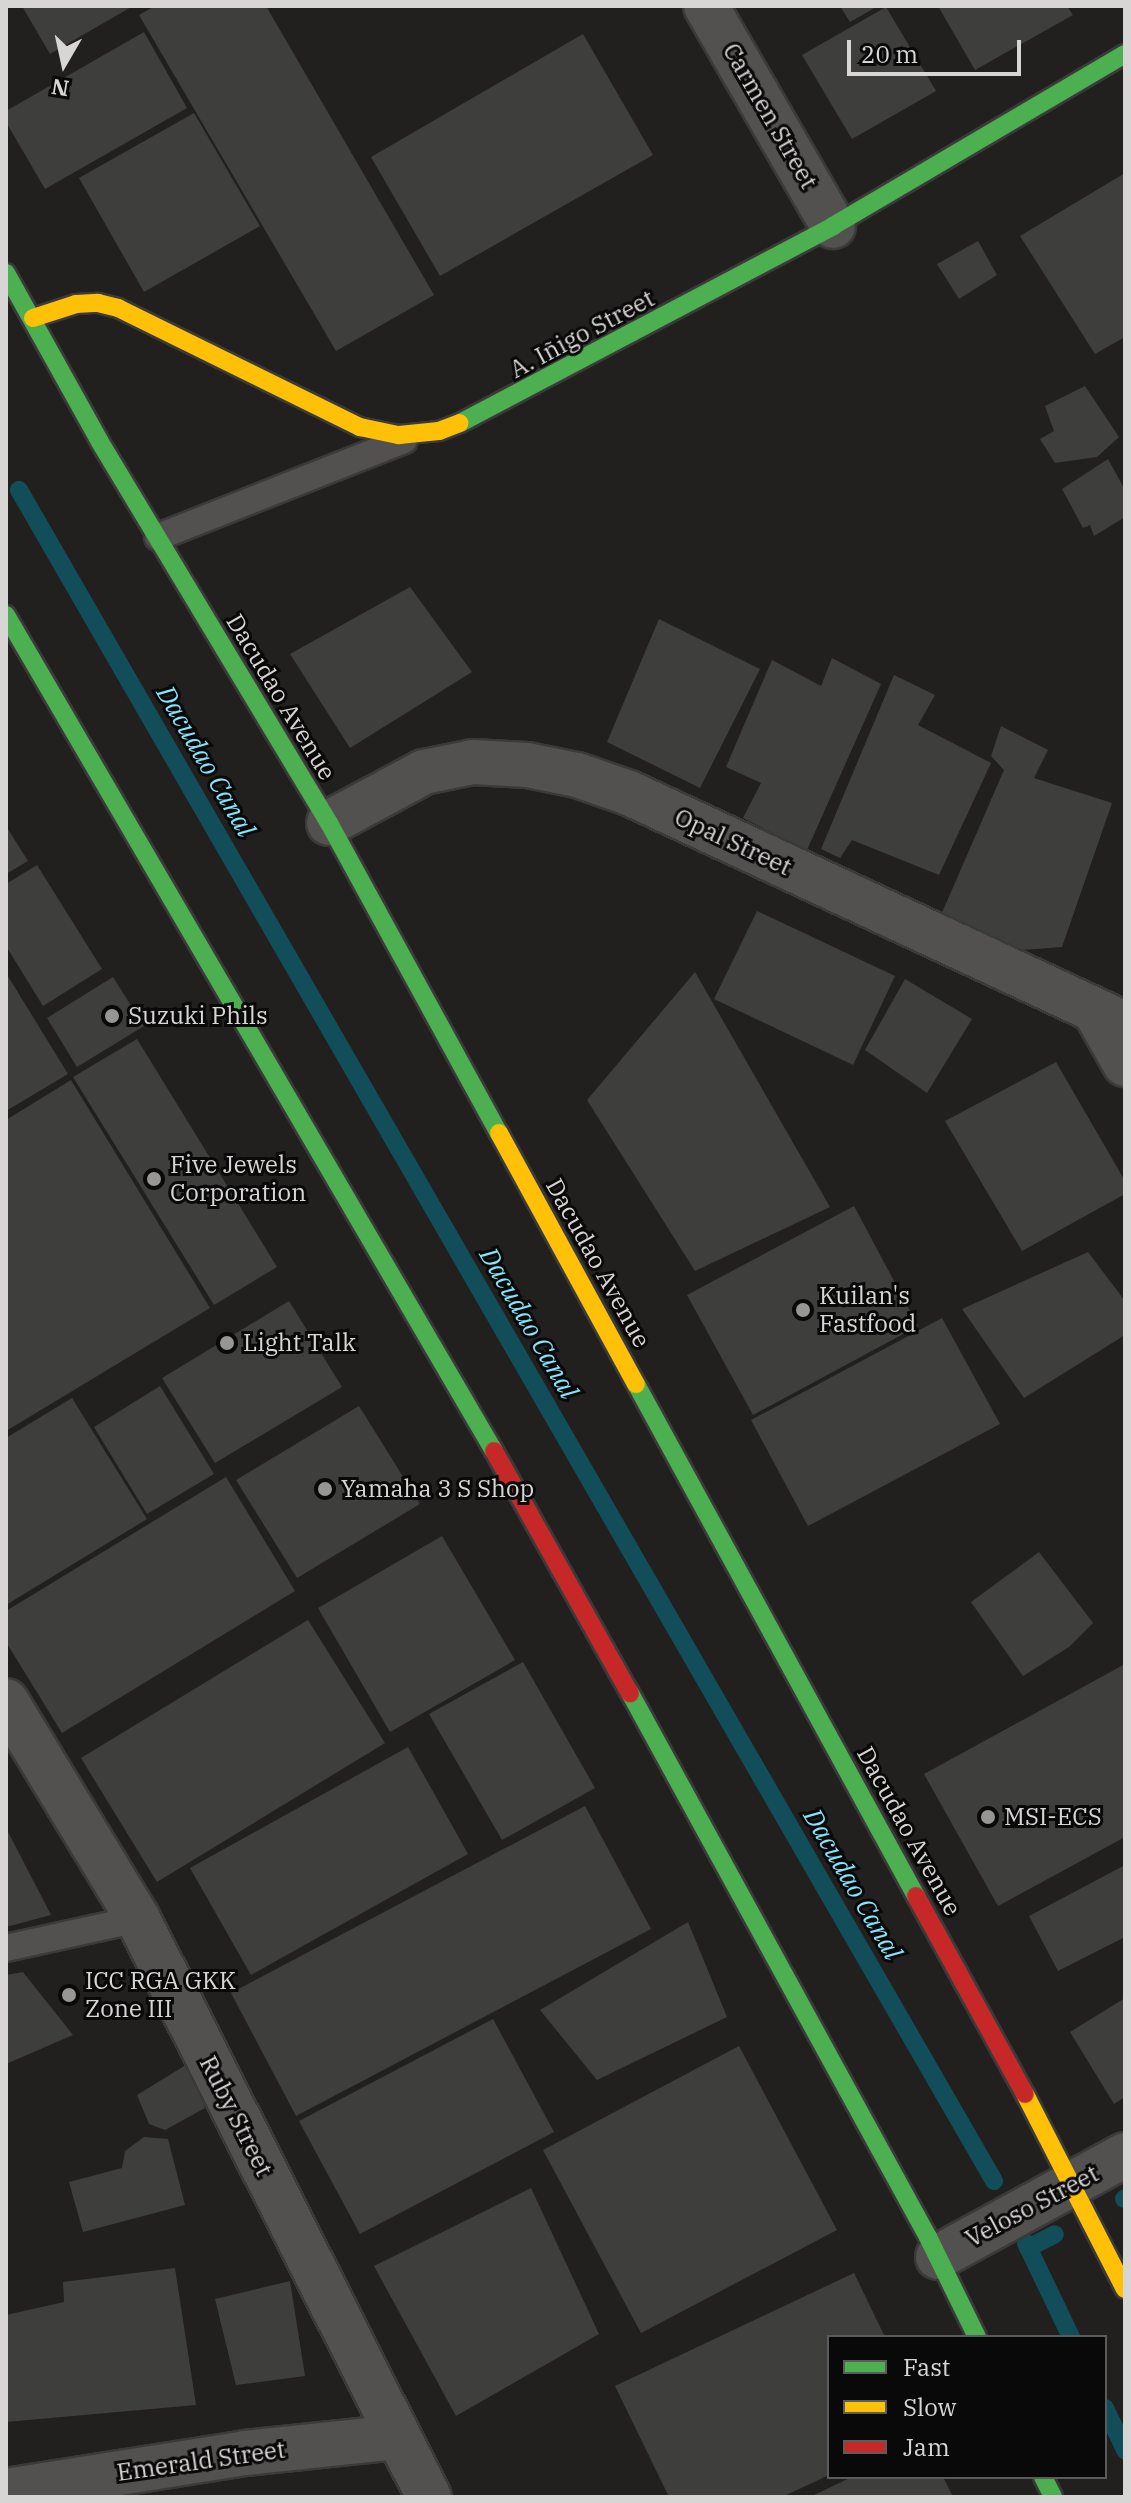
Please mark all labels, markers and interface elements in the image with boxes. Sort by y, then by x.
north arrow [24,24,104,104]
scale bar [851,24,1025,74]
street label: Carmen Street [717,38,823,194]
text: 20 m [861,38,918,70]
text: N [49,73,71,104]
street label: A. Iñigo Street [505,284,659,384]
street label: Dacudao Avenue [220,609,342,785]
water label: Dacudao Canal [150,680,262,842]
street label: Opal Street [670,802,796,882]
place label: Suzuki Phils [128,1002,268,1030]
marker: Suzuki Phils [103,1007,121,1025]
place label: Five Jewels Corporation [170,1151,306,1207]
marker: Five Jewels Corporation [145,1170,163,1188]
street label: Dacudao Avenue [540,1174,656,1352]
water label: Dacudao Canal [473,1242,585,1404]
place label: Kuilan's Fastfood [819,1282,916,1338]
marker: Kuilan's Fastfood [794,1301,812,1319]
place label: Light Talk [243,1329,356,1357]
marker: Light Talk [218,1334,236,1352]
place label: Yamaha 3 S Shop [341,1475,534,1503]
marker: Yamaha 3 S Shop [316,1480,334,1498]
street label: Dacudao Avenue [851,1742,967,1920]
water label: Dacudao Canal [797,1803,909,1965]
place label: MSI-ECS [1004,1803,1102,1831]
marker: MSI-ECS [979,1808,997,1826]
place label: ICC RGA GKK Zone III [85,1967,236,2023]
marker: ICC RGA GKK Zone III [60,1986,78,2004]
street label: Ruby Street [193,2051,279,2181]
street label: Veloso Street [961,2159,1103,2253]
legend [827,2335,1107,2479]
text: Fast [903,2351,950,2383]
text: Slow [903,2391,956,2423]
text: Jam [903,2431,950,2463]
street label: Emerald Street [115,2435,287,2487]

